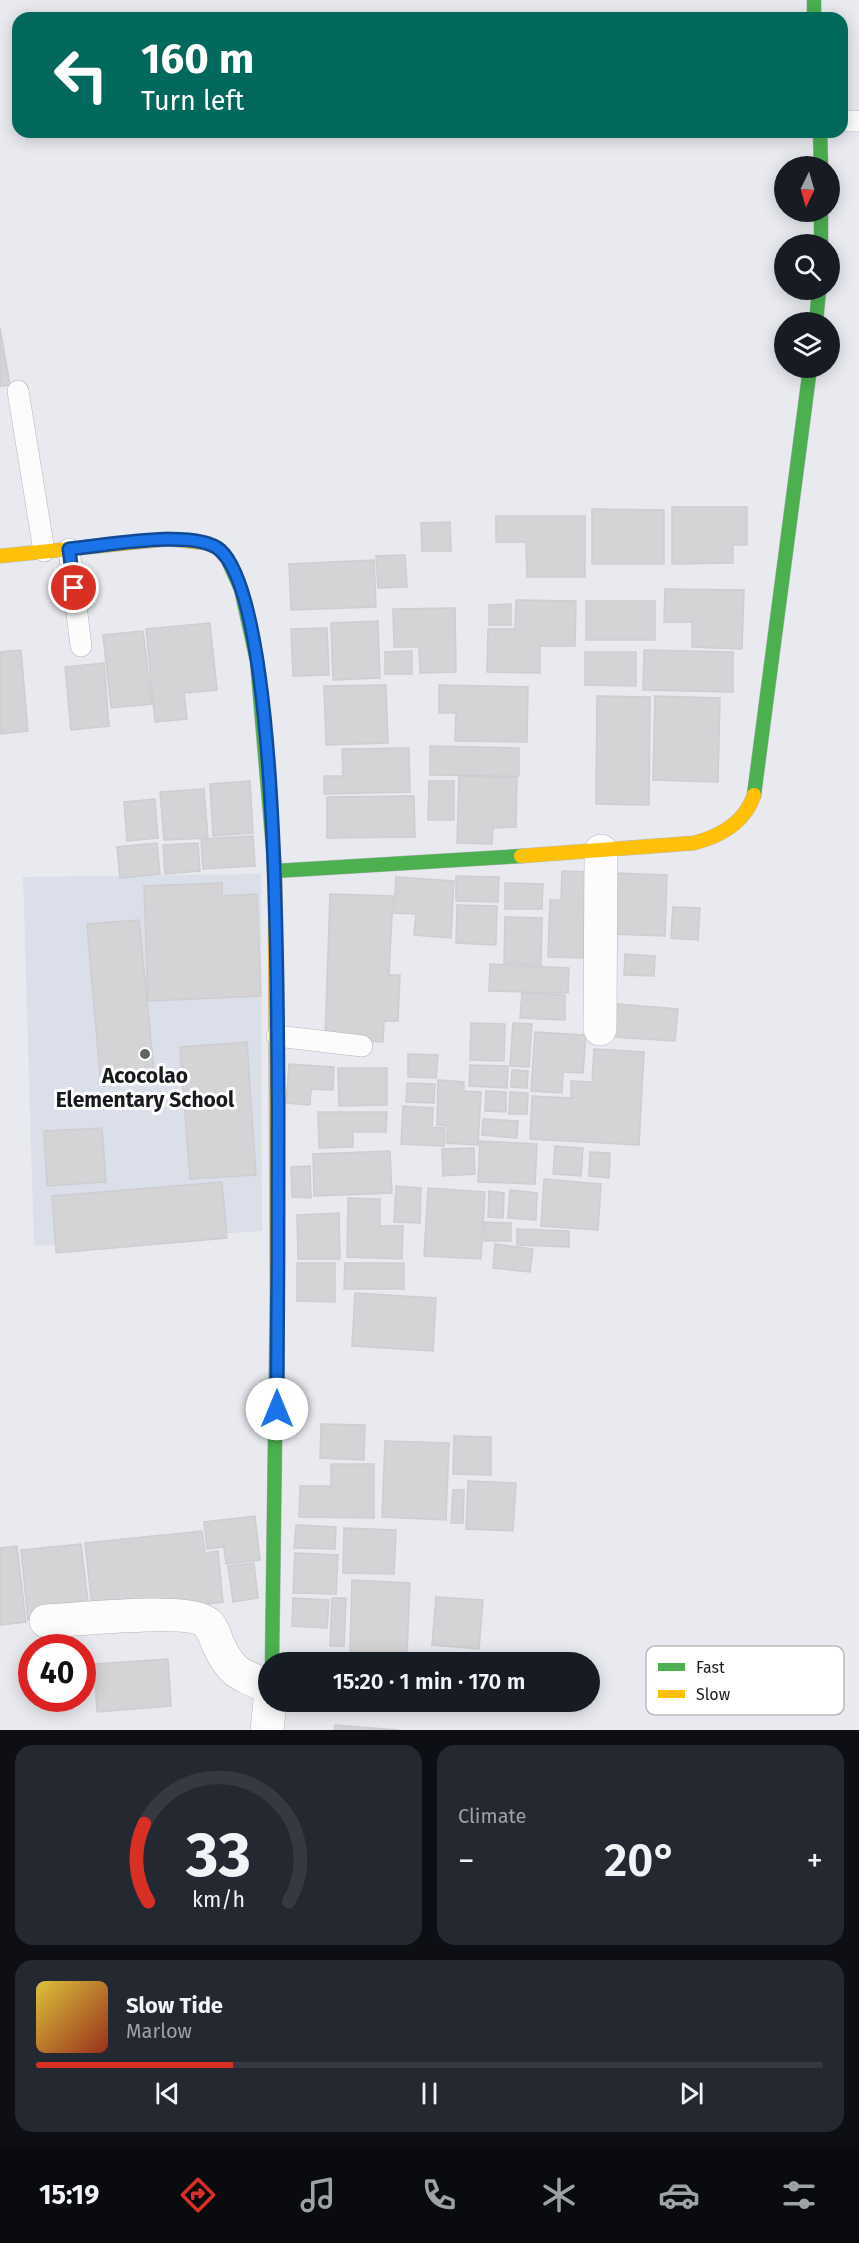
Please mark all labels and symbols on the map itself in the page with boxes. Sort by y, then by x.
north arrow [774,156,840,222]
pin [48,562,99,613]
marker: Acocolao Elementary School [138,1047,152,1061]
place label: Acocolao Elementary School [56,1063,235,1113]
position arrow [245,1377,309,1441]
speed limit sign: 40 [18,1634,96,1712]
legend [646,1646,844,1715]
text: Fast [696,1658,725,1677]
text: Slow [696,1685,731,1704]

